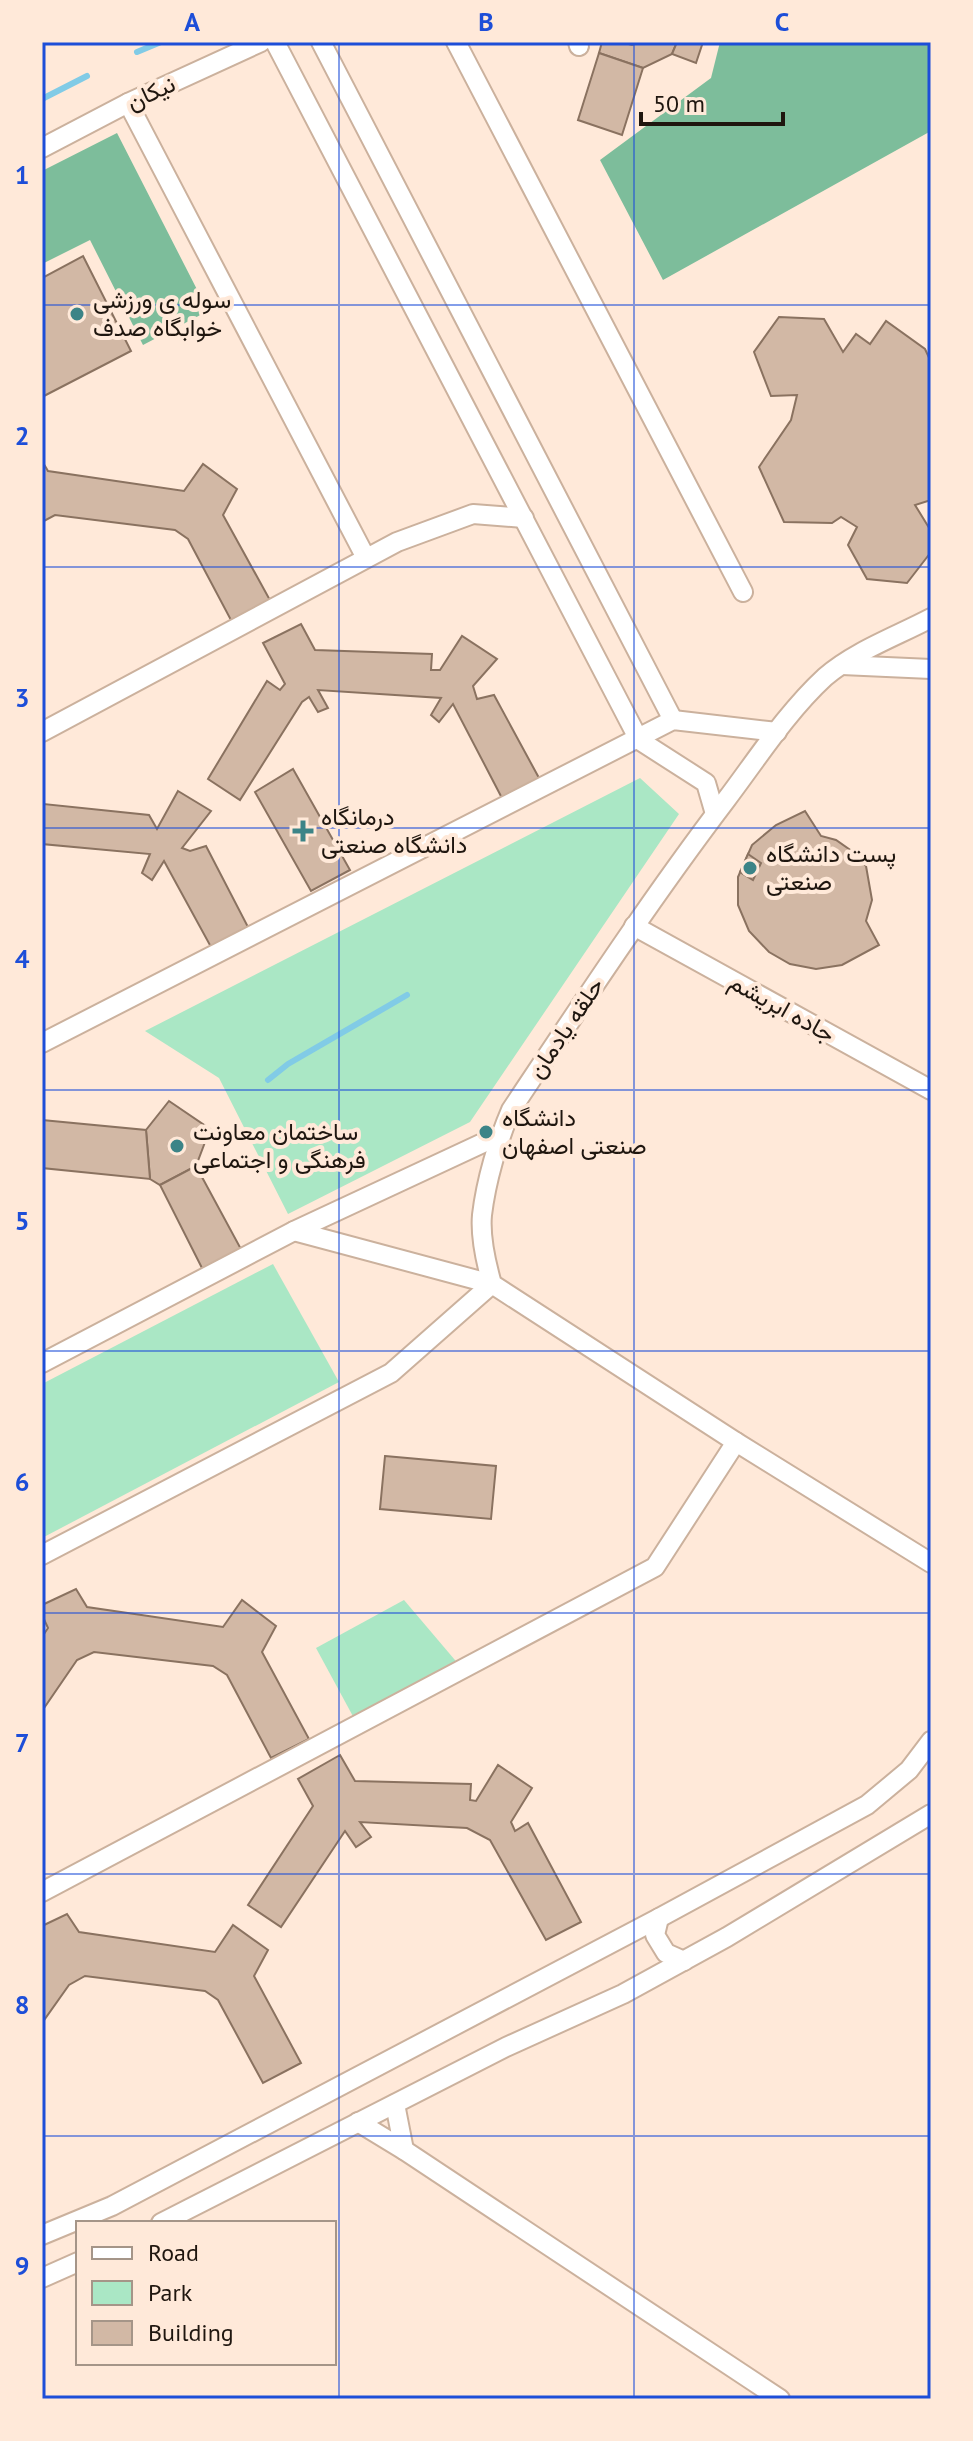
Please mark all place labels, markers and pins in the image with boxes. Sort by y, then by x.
place label: سوله ی ورزشی خوابگاه صدف [93,284,231,343]
marker: سوله ی ورزشی خوابگاه صدف [68,305,86,323]
place label: درمانگاه دانشگاه صنعتی [321,801,467,860]
marker: درمانگاه دانشگاه صنعتی [292,820,314,842]
place label: پست دانشگاه صنعتی [766,838,896,897]
marker: پست دانشگاه صنعتی [741,859,759,877]
place label: دانشگاه صنعتی اصفهان [502,1102,647,1161]
place label: ساختمان معاونت فرهنگی و اجتماعی [193,1116,366,1175]
marker: دانشگاه صنعتی اصفهان [477,1123,495,1141]
marker: ساختمان معاونت فرهنگی و اجتماعی [168,1137,186,1155]

